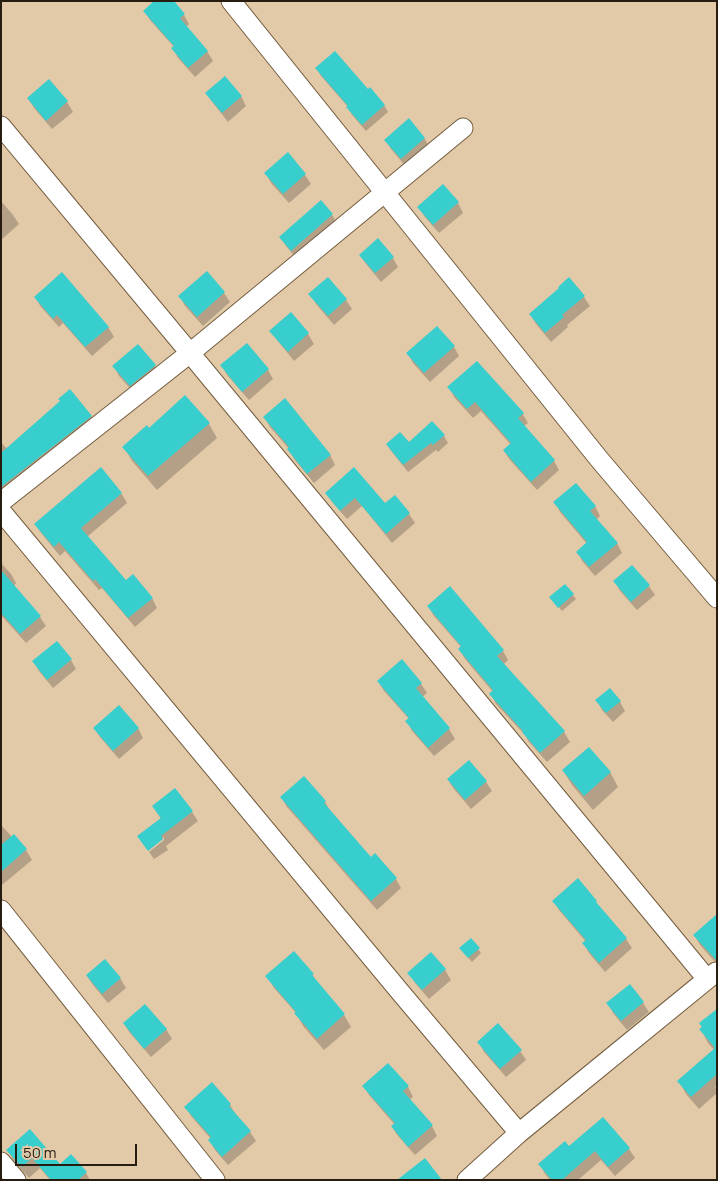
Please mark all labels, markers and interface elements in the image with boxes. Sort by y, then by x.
scale bar [18,1134,140,1166]
text: 50 m [23,1142,57,1163]

